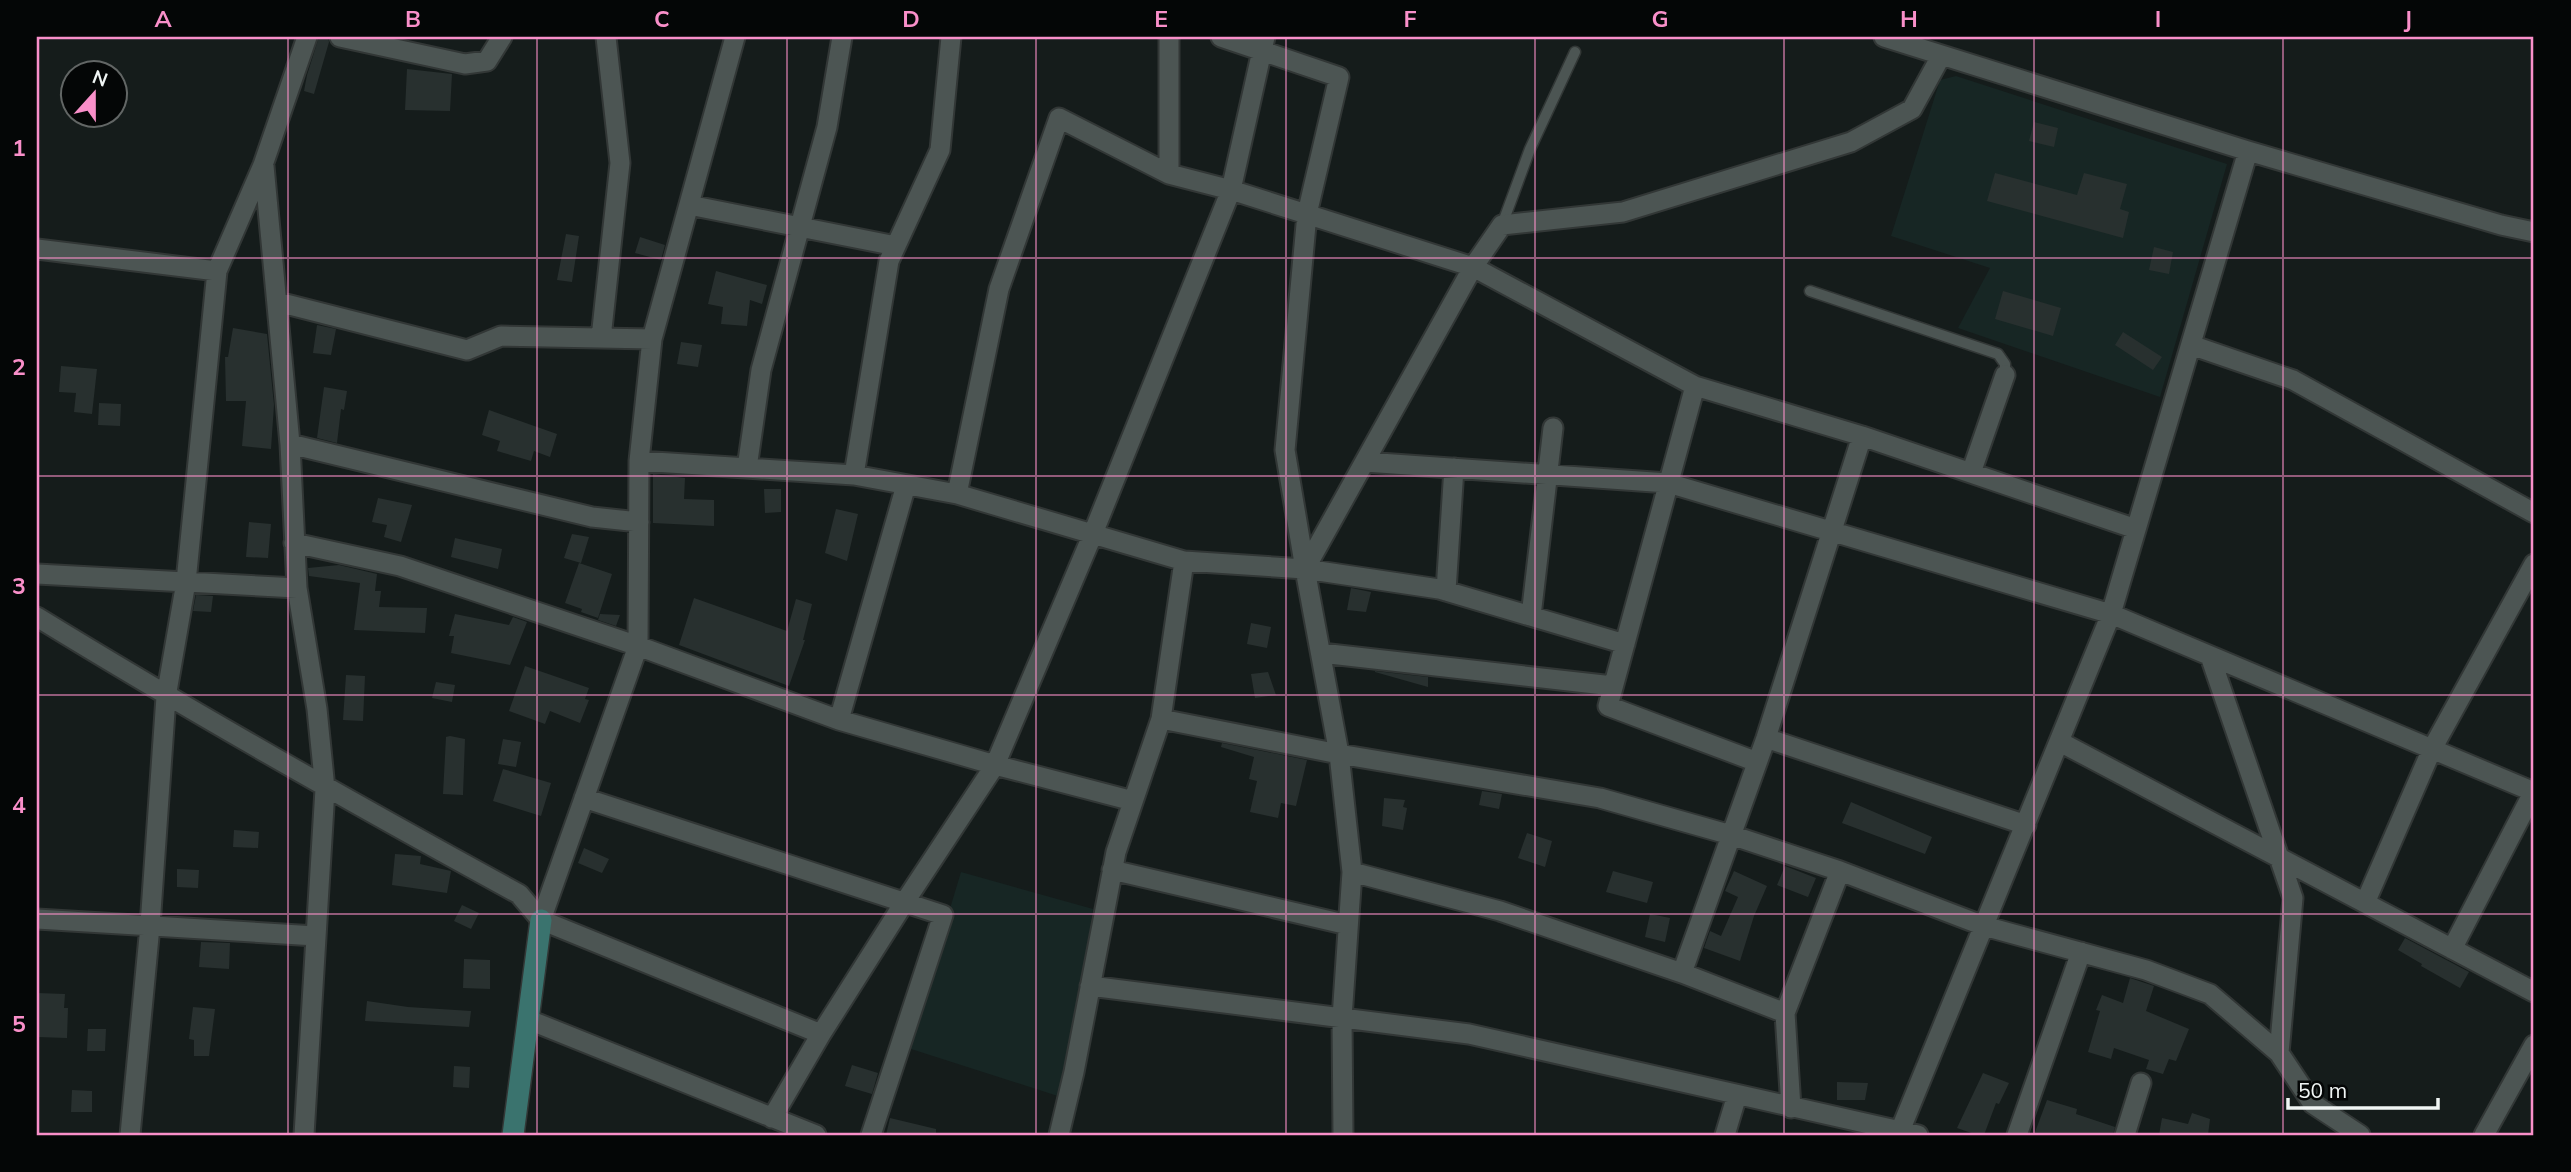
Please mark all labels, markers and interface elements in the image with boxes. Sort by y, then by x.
text: A [154,4,172,33]
text: B [405,4,421,33]
text: C [654,4,670,33]
text: D [902,4,920,33]
text: E [1154,4,1168,33]
text: F [1403,4,1417,33]
text: G [1651,4,1669,33]
text: H [1900,4,1918,33]
text: I [2155,4,2161,33]
text: J [2404,4,2412,33]
north arrow [60,60,130,130]
text: N [89,64,111,92]
text: 1 [12,133,26,162]
text: 2 [12,352,26,381]
text: 3 [12,571,26,600]
text: 4 [12,790,26,819]
text: 5 [12,1009,26,1038]
scale bar [2288,1067,2438,1111]
text: 50 m [2298,1077,2347,1103]

